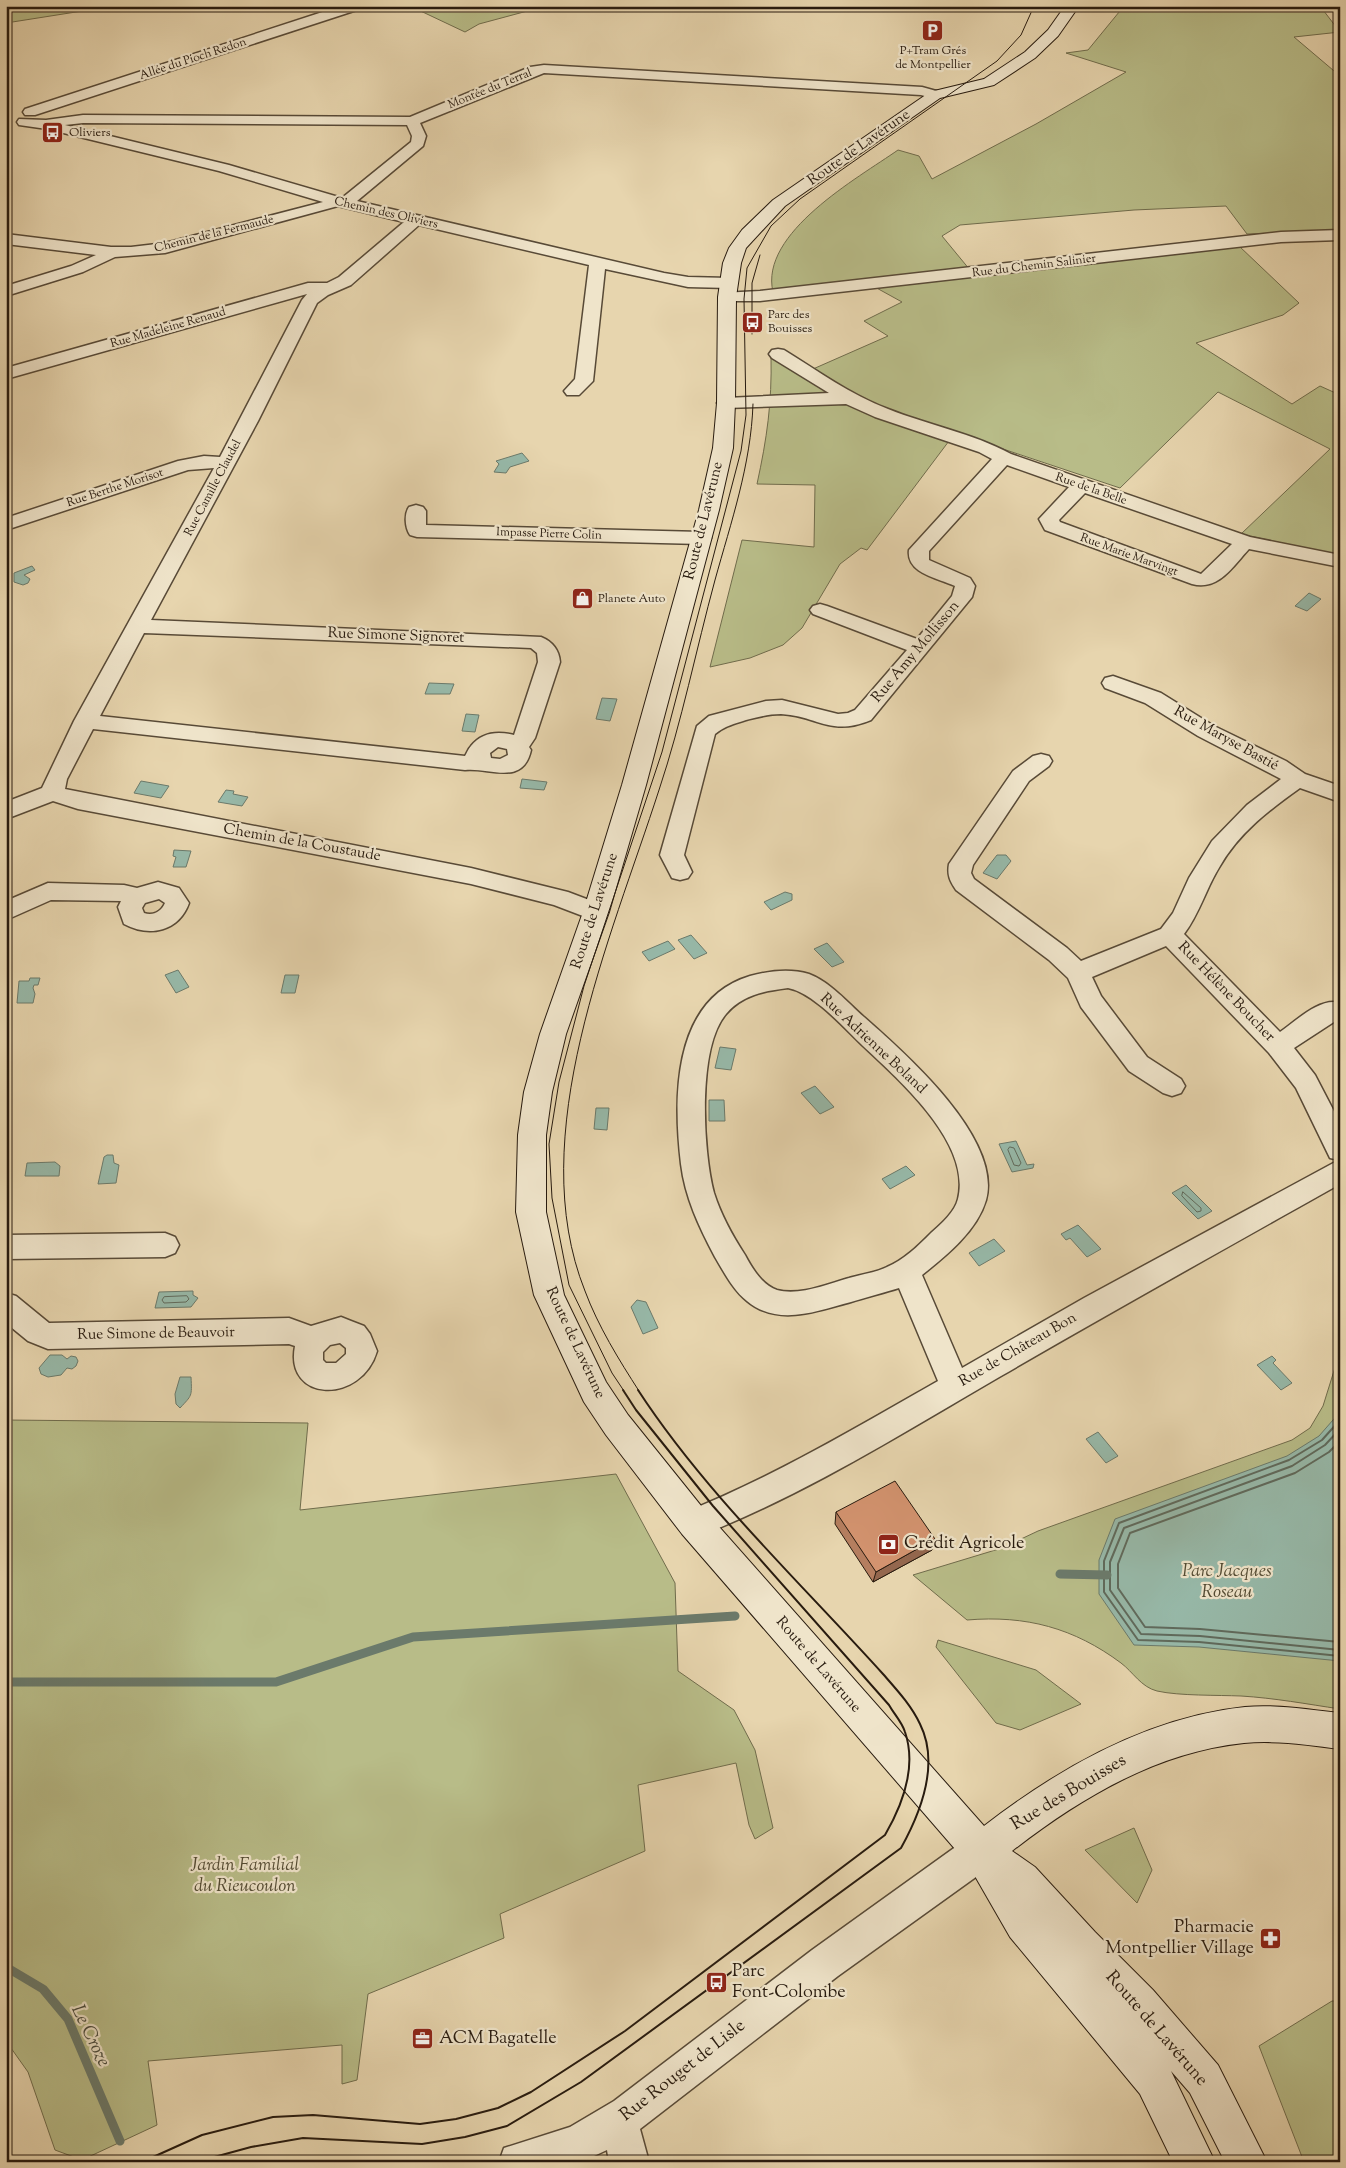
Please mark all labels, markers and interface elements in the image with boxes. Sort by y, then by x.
parking icon: P+Tram Grés de Montpellier [921,18,945,42]
street label: Allée du Pioch Redon [137,33,249,85]
place label: P+Tram Grés de Montpellier [895,42,971,74]
street label: Montée du Terral [445,64,535,114]
street label: Route de Lavérune [803,105,915,191]
bus stop icon: Oliviers [41,121,65,145]
place label: Oliviers [69,124,111,142]
street label: Chemin des Oliviers [332,192,440,234]
street label: Chemin de la Fermaude [152,210,276,258]
street label: Rue du Chemin Salinier [971,249,1097,283]
street label: Rue Madeleine Renaud [108,303,228,353]
place label: Parc des Bouisses [768,306,812,338]
bus stop icon: Parc des Bouisses [740,310,764,334]
street label: Rue Camille Claudel [180,436,246,540]
street label: Route de Lavérune [679,460,729,582]
street label: Rue Berthe Morisot [64,464,166,512]
street label: Rue de la Belle [1053,468,1130,510]
street label: Impasse Pierre Colin [496,523,602,545]
street label: Rue Marie Marvingt [1077,529,1181,581]
shop icon: Planete Auto [570,587,594,611]
place label: Planete Auto [598,590,666,608]
street label: Rue Amy Mollisson [867,596,965,707]
street label: Rue Simone Signoret [327,623,465,649]
street label: Rue Maryse Bastié [1170,701,1282,777]
street label: Chemin de la Coustaude [222,819,382,867]
street label: Route de Lavérune [566,850,624,972]
street label: Rue Hélène Boucher [1173,937,1280,1047]
street label: Rue Adrienne Boland [815,989,932,1100]
street label: Route de Lavérune [540,1284,610,1402]
street label: Rue de Château Bon [955,1308,1081,1392]
street label: Rue Simone de Beauvoir [77,1322,235,1346]
place label: Crédit Agricole [904,1531,1025,1557]
bank icon: Crédit Agricole [876,1532,900,1556]
park label: Parc Jacques Roseau [1182,1559,1272,1606]
street label: Route de Lavérune [770,1612,866,1718]
street label: Rue des Bouisses [1006,1748,1132,1838]
park label: Jardin Familial du Rieucoulon [190,1853,300,1900]
place label: Pharmacie Montpellier Village [1105,1915,1254,1962]
pharmacy icon: Pharmacie Montpellier Village [1258,1926,1282,1950]
place label: Parc Font-Colombe [732,1959,846,2006]
street label: Route de Lavérune [1099,1966,1213,2092]
bus stop icon: Parc Font-Colombe [704,1970,728,1994]
water label: Le Croze [63,2000,117,2072]
street label: Rue Rouget de Lisle [615,2014,751,2128]
place label: ACM Bagatelle [439,2026,557,2052]
office icon: ACM Bagatelle [411,2027,435,2051]

